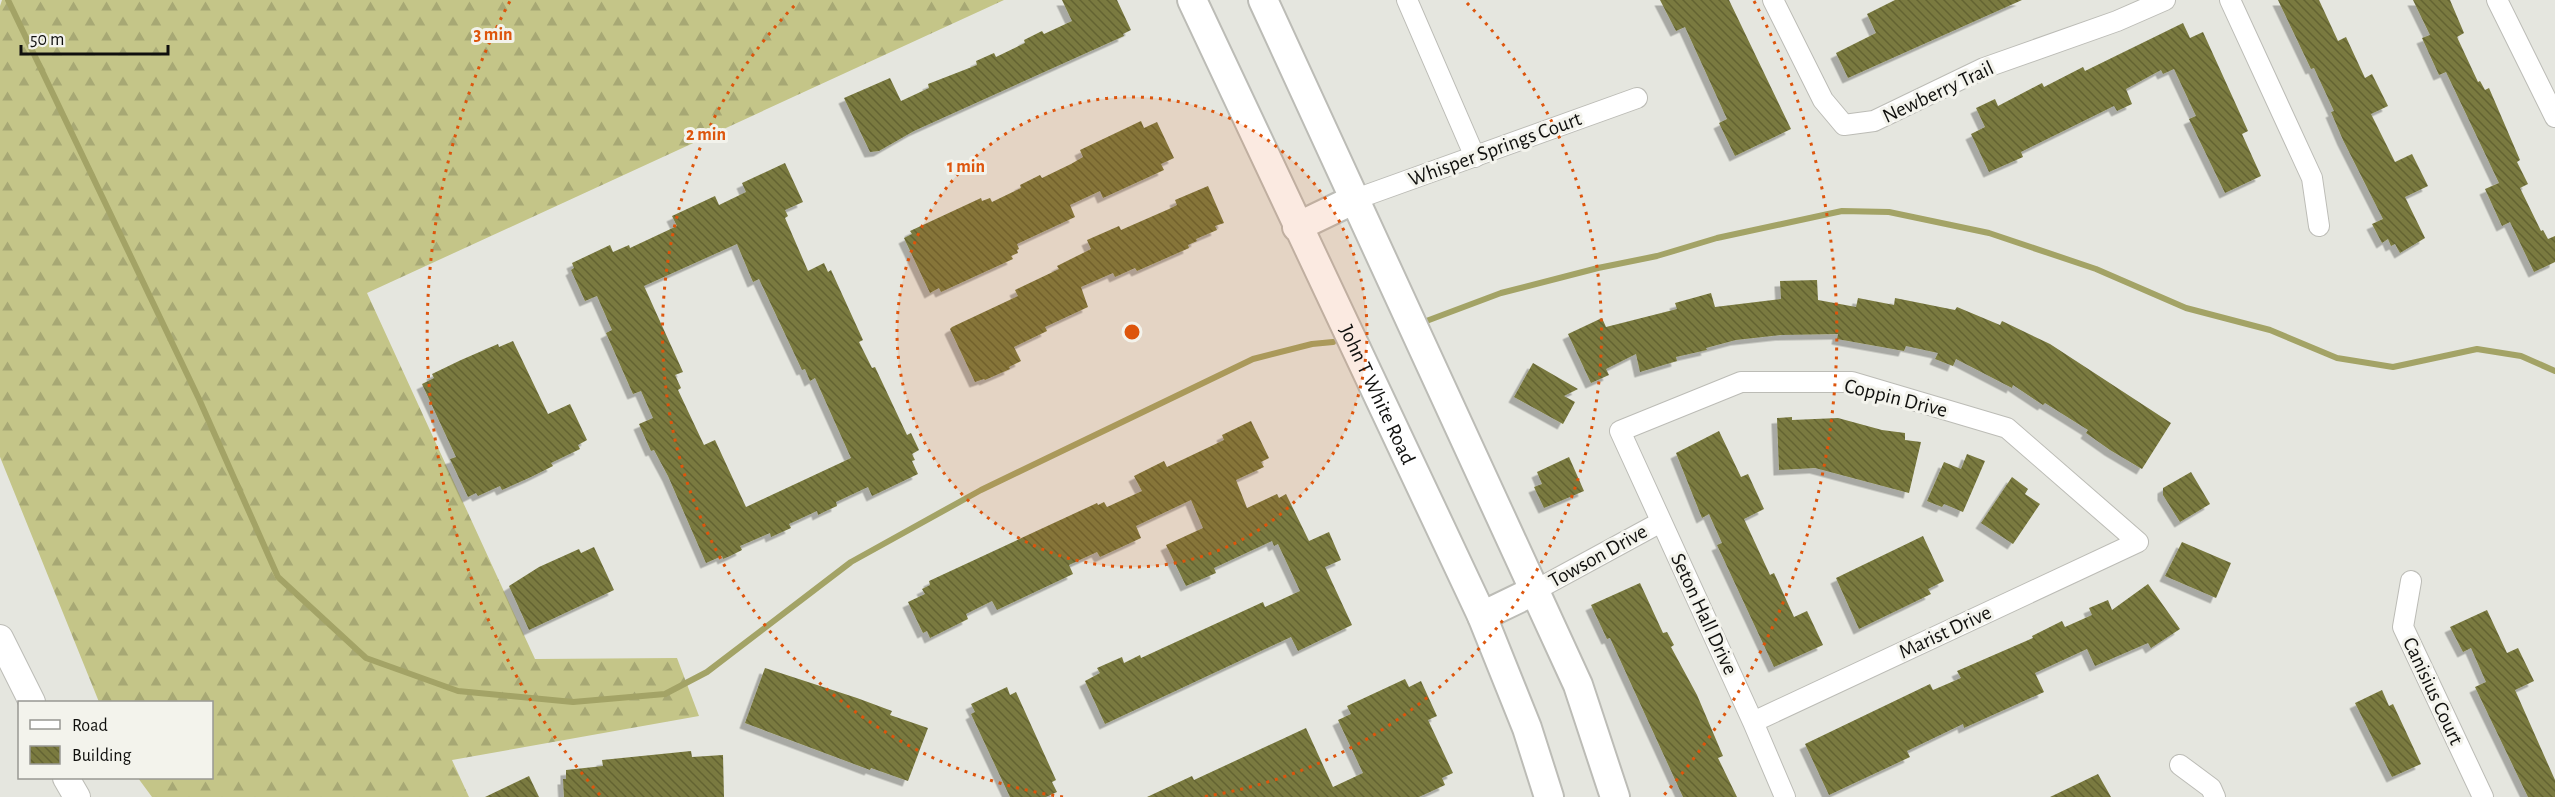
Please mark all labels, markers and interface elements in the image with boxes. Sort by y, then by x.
scale bar [21,18,168,56]
text: 3 min [473,26,513,44]
text: 50 m [30,31,64,49]
street label: Newberry Trail [1879,57,1997,127]
street label: Whisper Springs Court [1406,108,1585,190]
text: 2 min [686,126,726,144]
text: 1 min [947,158,985,176]
centre of rings [1122,322,1142,342]
street label: John T White Road [1336,322,1419,467]
street label: Coppin Drive [1842,375,1950,421]
street label: Towson Drive [1545,520,1651,592]
street label: Seton Hall Drive [1667,550,1741,678]
street label: Marist Drive [1896,601,1994,663]
street label: Canisius Court [2399,634,2467,748]
legend [18,701,213,779]
text: Road [72,717,108,735]
text: Building [72,747,132,765]

